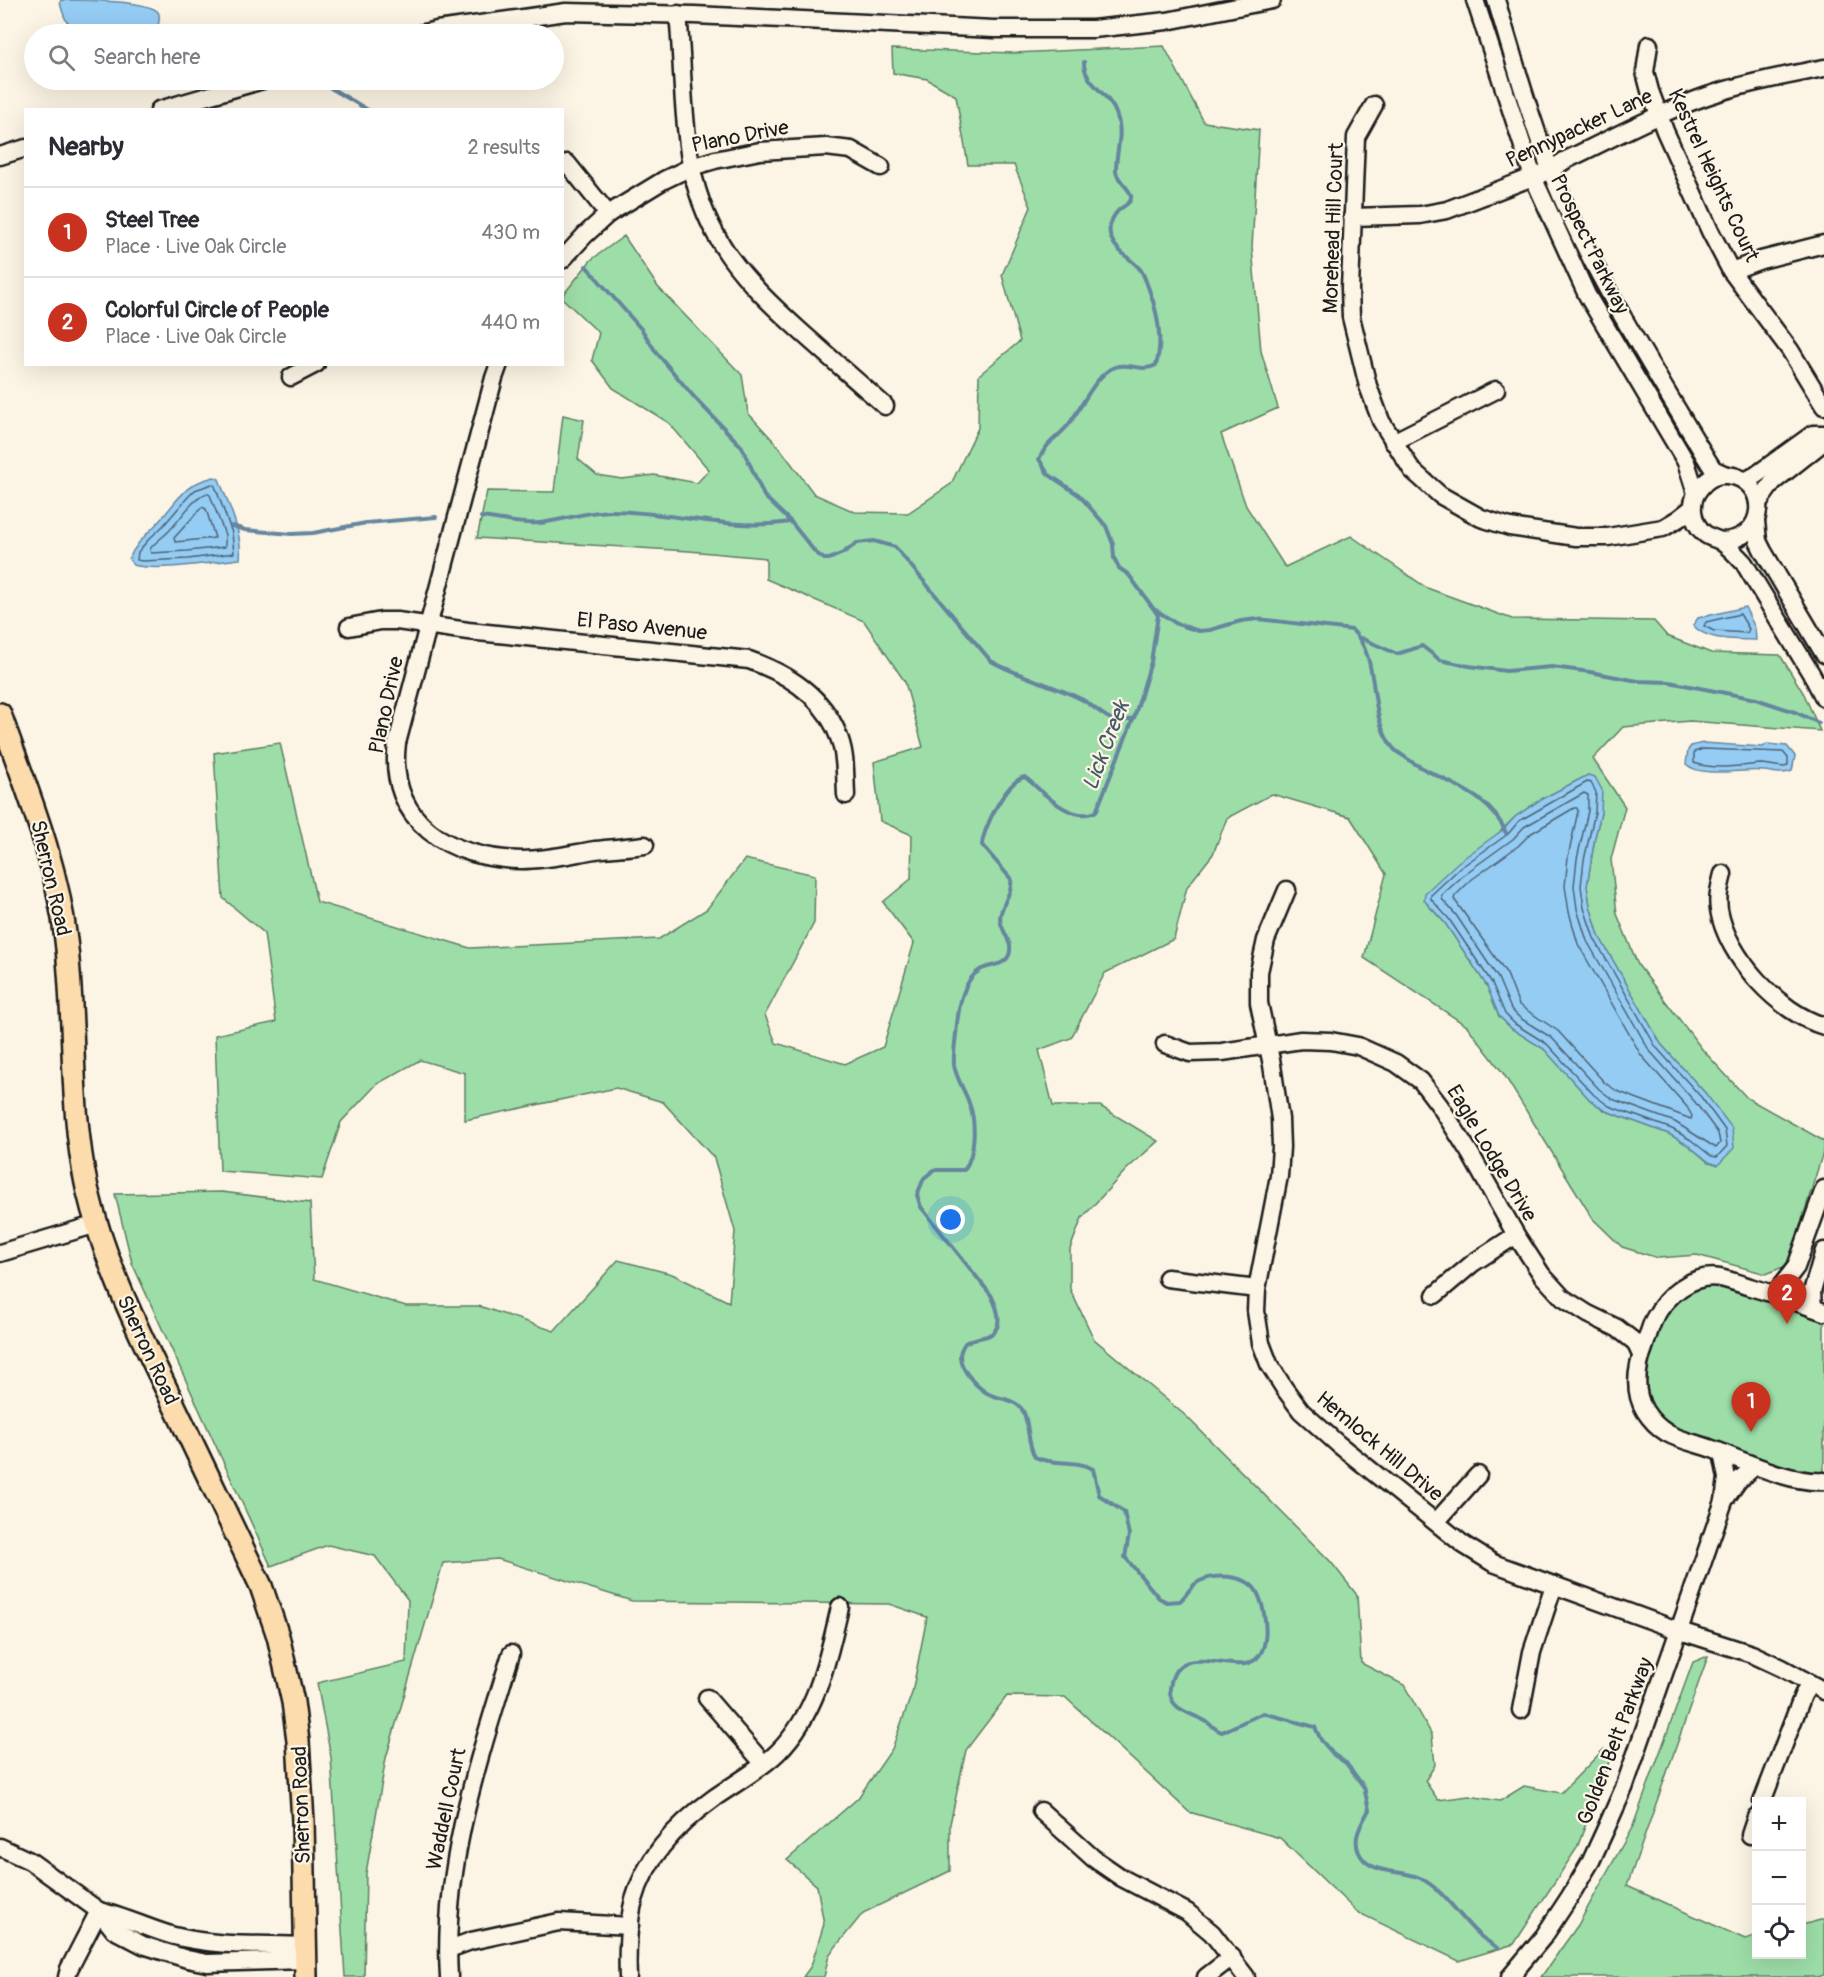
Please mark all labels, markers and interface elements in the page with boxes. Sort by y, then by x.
search box [24,24,564,90]
icon: search [45,41,78,74]
text: Search here [93,43,200,71]
street label: Pennypacker Lane [1502,82,1657,174]
street label: Kestrel Heights Court [1662,84,1766,267]
street label: Plano Drive [689,114,792,159]
text: Nearby [48,131,124,163]
text: 2 results [468,135,540,160]
street label: Morehead Hill Court [1317,142,1350,314]
street label: Prospect Parkway [1544,170,1635,319]
text: Steel Tree [105,206,199,234]
text: 1 [64,220,71,245]
text: 430 m [481,220,540,245]
text: Place · Live Oak Circle [105,234,286,259]
text: Colorful Circle of People [105,296,329,324]
text: 2 [62,310,73,335]
text: 440 m [481,310,540,335]
text: Place · Live Oak Circle [105,324,286,349]
street label: El Paso Avenue [576,606,709,647]
street label: Plano Drive [363,653,410,756]
water label: Lick Creek [1076,695,1136,794]
street label: Sherron Road [24,818,77,939]
street label: Eagle Lodge Drive [1440,1080,1543,1227]
your location [936,1205,965,1234]
pin: 2 [1768,1274,1806,1324]
street label: Sherron Road [110,1291,185,1409]
pin: 1 [1732,1382,1770,1432]
street label: Hemlock Hill Drive [1311,1385,1449,1508]
street label: Golden Belt Parkway [1571,1654,1660,1829]
street label: Waddell Court [420,1745,473,1873]
street label: Sherron Road [286,1746,317,1864]
map controls [1752,1797,1806,1959]
button: + [1752,1797,1806,1851]
button: − [1752,1851,1806,1905]
button: locate [1752,1905,1806,1959]

